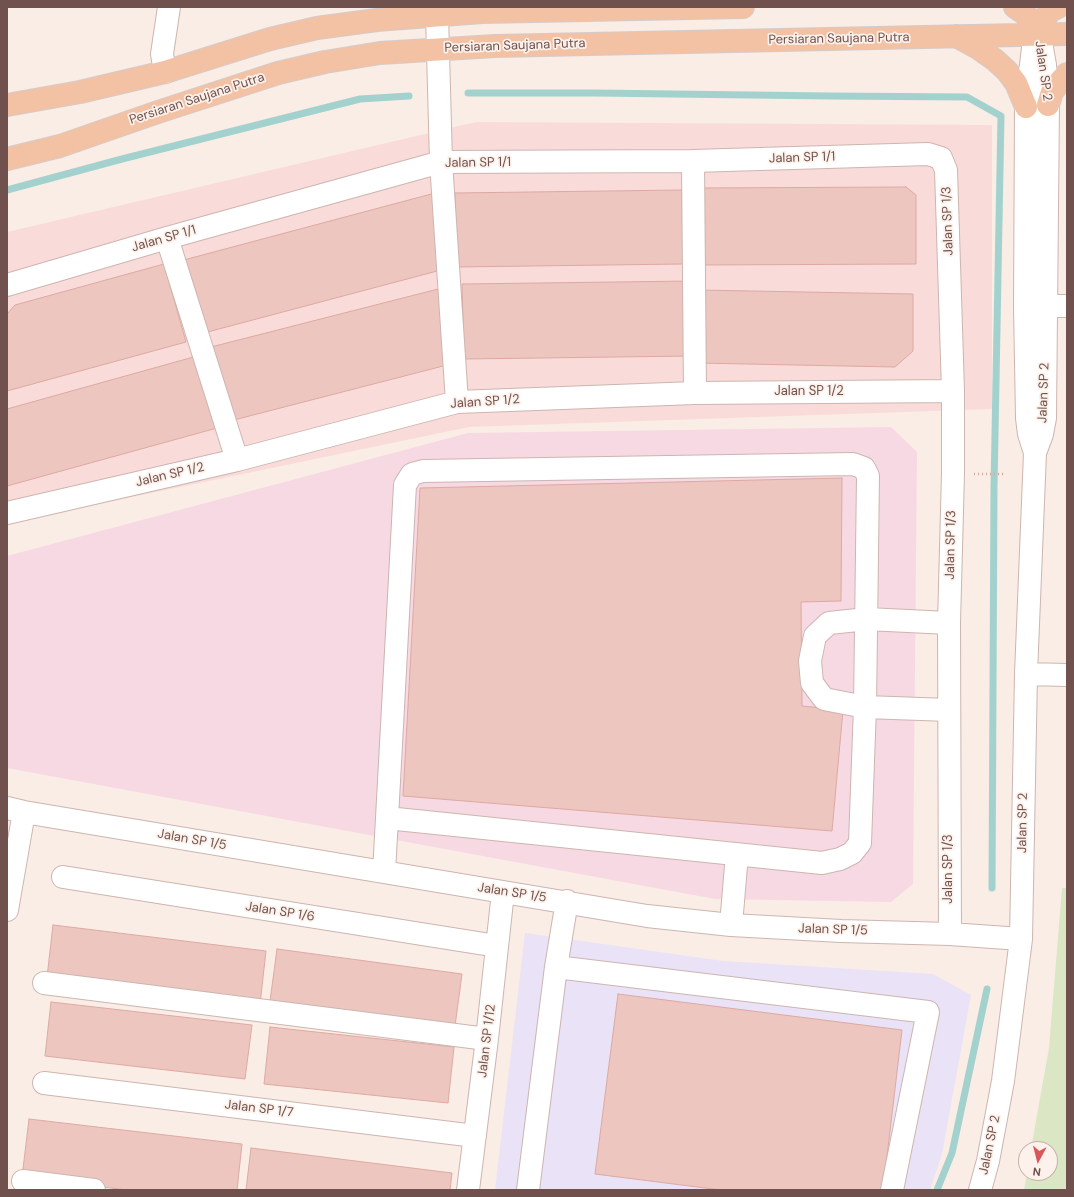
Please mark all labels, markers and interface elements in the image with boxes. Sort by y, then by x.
street label: Persiaran Saujana Putra [768,30,910,48]
street label: Persiaran Saujana Putra [444,36,586,56]
street label: Jalan SP 2 [1031,40,1055,102]
street label: Persiaran Saujana Putra [127,70,267,128]
street label: Jalan SP 1/1 [769,149,835,167]
street label: Jalan SP 1/1 [445,155,511,171]
street label: Jalan SP 1/3 [939,186,957,256]
street label: Jalan SP 1/1 [130,222,198,256]
street label: Jalan SP 2 [1035,362,1053,424]
street label: Jalan SP 1/2 [774,384,844,400]
street label: Jalan SP 1/2 [450,392,520,412]
street label: Jalan SP 1/2 [134,460,206,490]
street label: Jalan SP 1/3 [943,510,959,580]
street label: Jalan SP 2 [1015,793,1031,853]
street label: Jalan SP 1/5 [156,826,228,854]
street label: Jalan SP 1/3 [941,834,957,904]
street label: Jalan SP 1/5 [476,880,548,906]
street label: Jalan SP 1/6 [244,899,316,925]
street label: Jalan SP 1/5 [798,921,868,939]
street label: Jalan SP 1/12 [475,1003,499,1079]
street label: Jalan SP 1/7 [224,1097,294,1121]
street label: Jalan SP 2 [976,1114,1004,1176]
north arrow [1018,1141,1058,1181]
text: N [1032,1164,1041,1179]

